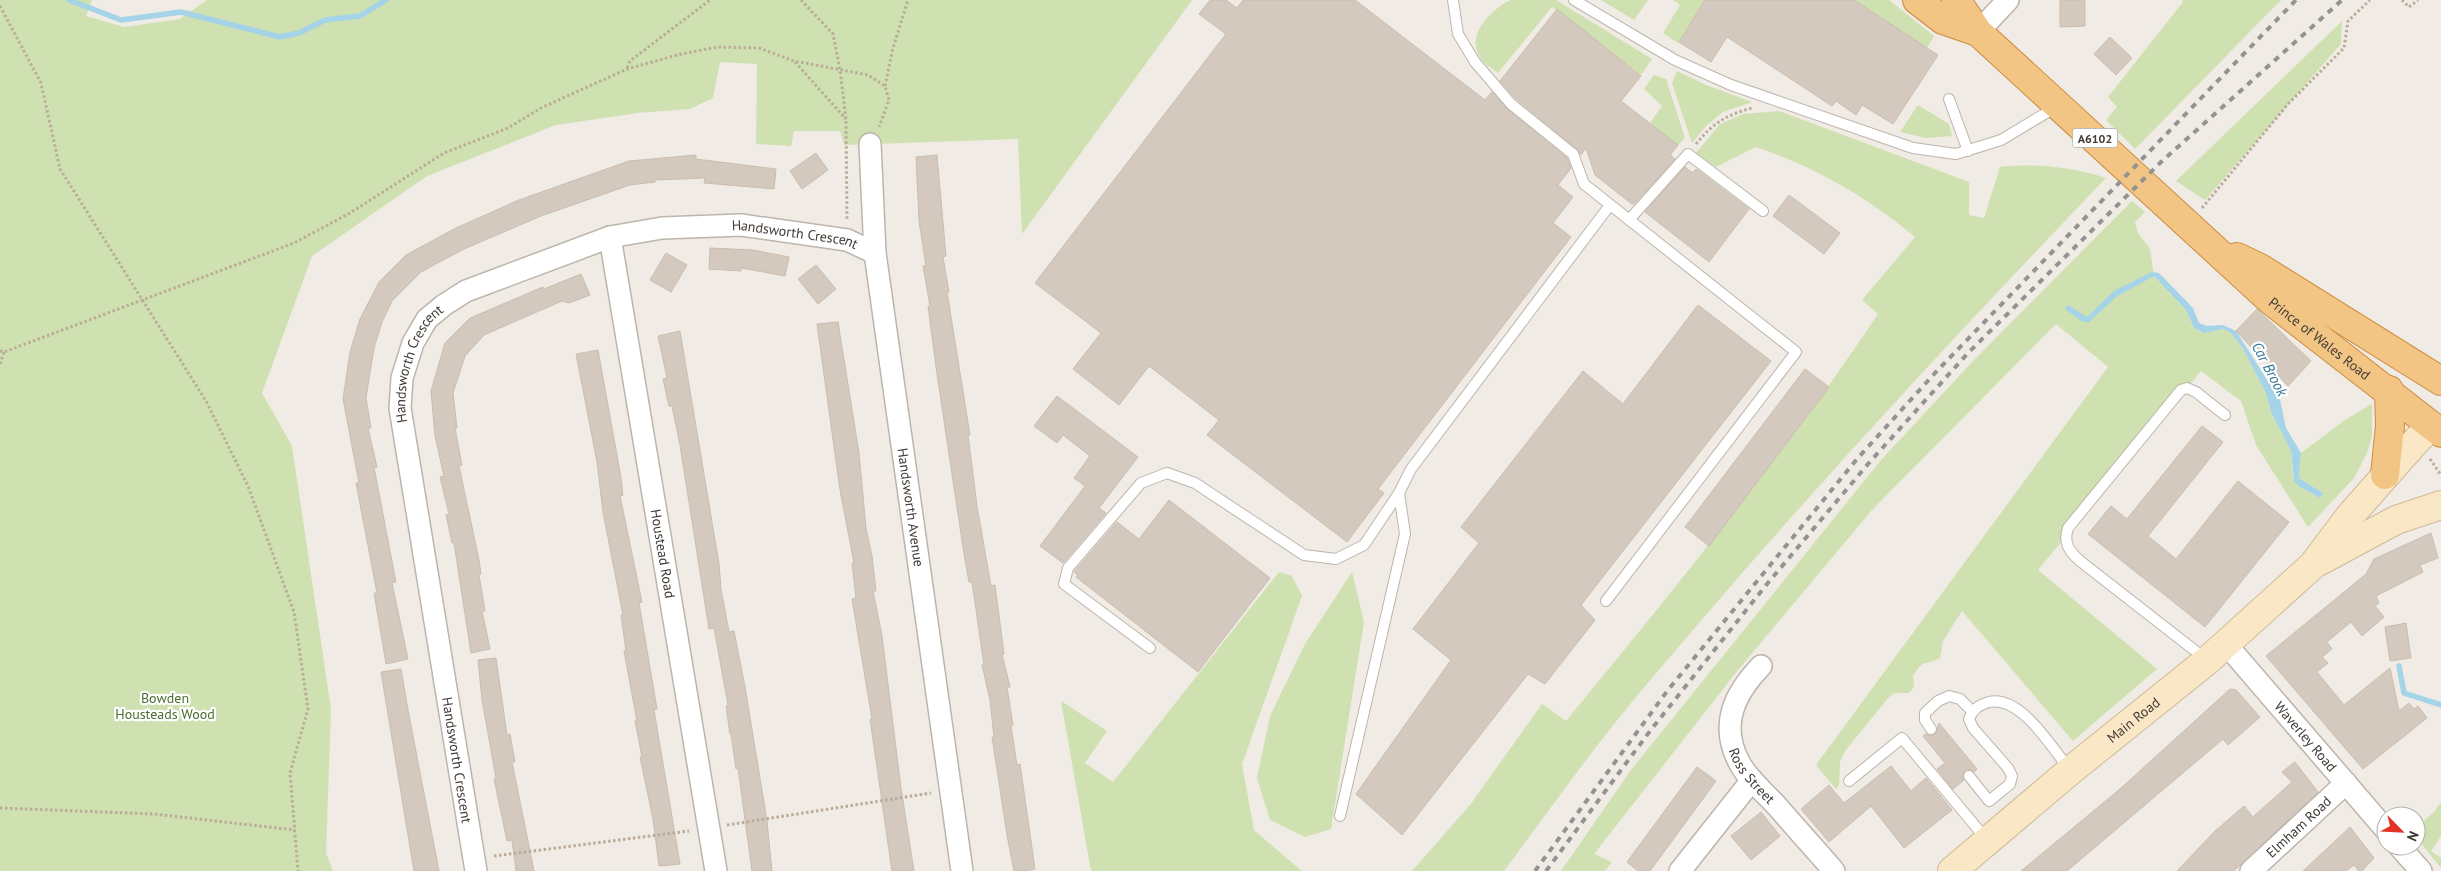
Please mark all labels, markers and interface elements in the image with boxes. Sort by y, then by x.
road number: A6102 [2072,128,2118,148]
street label: Handsworth Crescent [731,216,861,253]
street label: Prince of Wales Road [2265,293,2374,384]
street label: Handsworth Crescent [391,300,447,424]
water label: Car Brook [2248,339,2293,400]
street label: Handsworth Avenue [894,447,928,568]
street label: Houstead Road [647,508,679,599]
park label: Bowden Housteads Wood [115,689,215,723]
street label: Main Road [2103,693,2164,747]
street label: Handsworth Crescent [438,696,476,825]
street label: Waverley Road [2270,698,2341,775]
street label: Ross Street [1725,745,1779,808]
street label: Elmham Road [2262,792,2335,861]
north arrow [2376,806,2426,856]
text: N [2403,828,2423,844]

